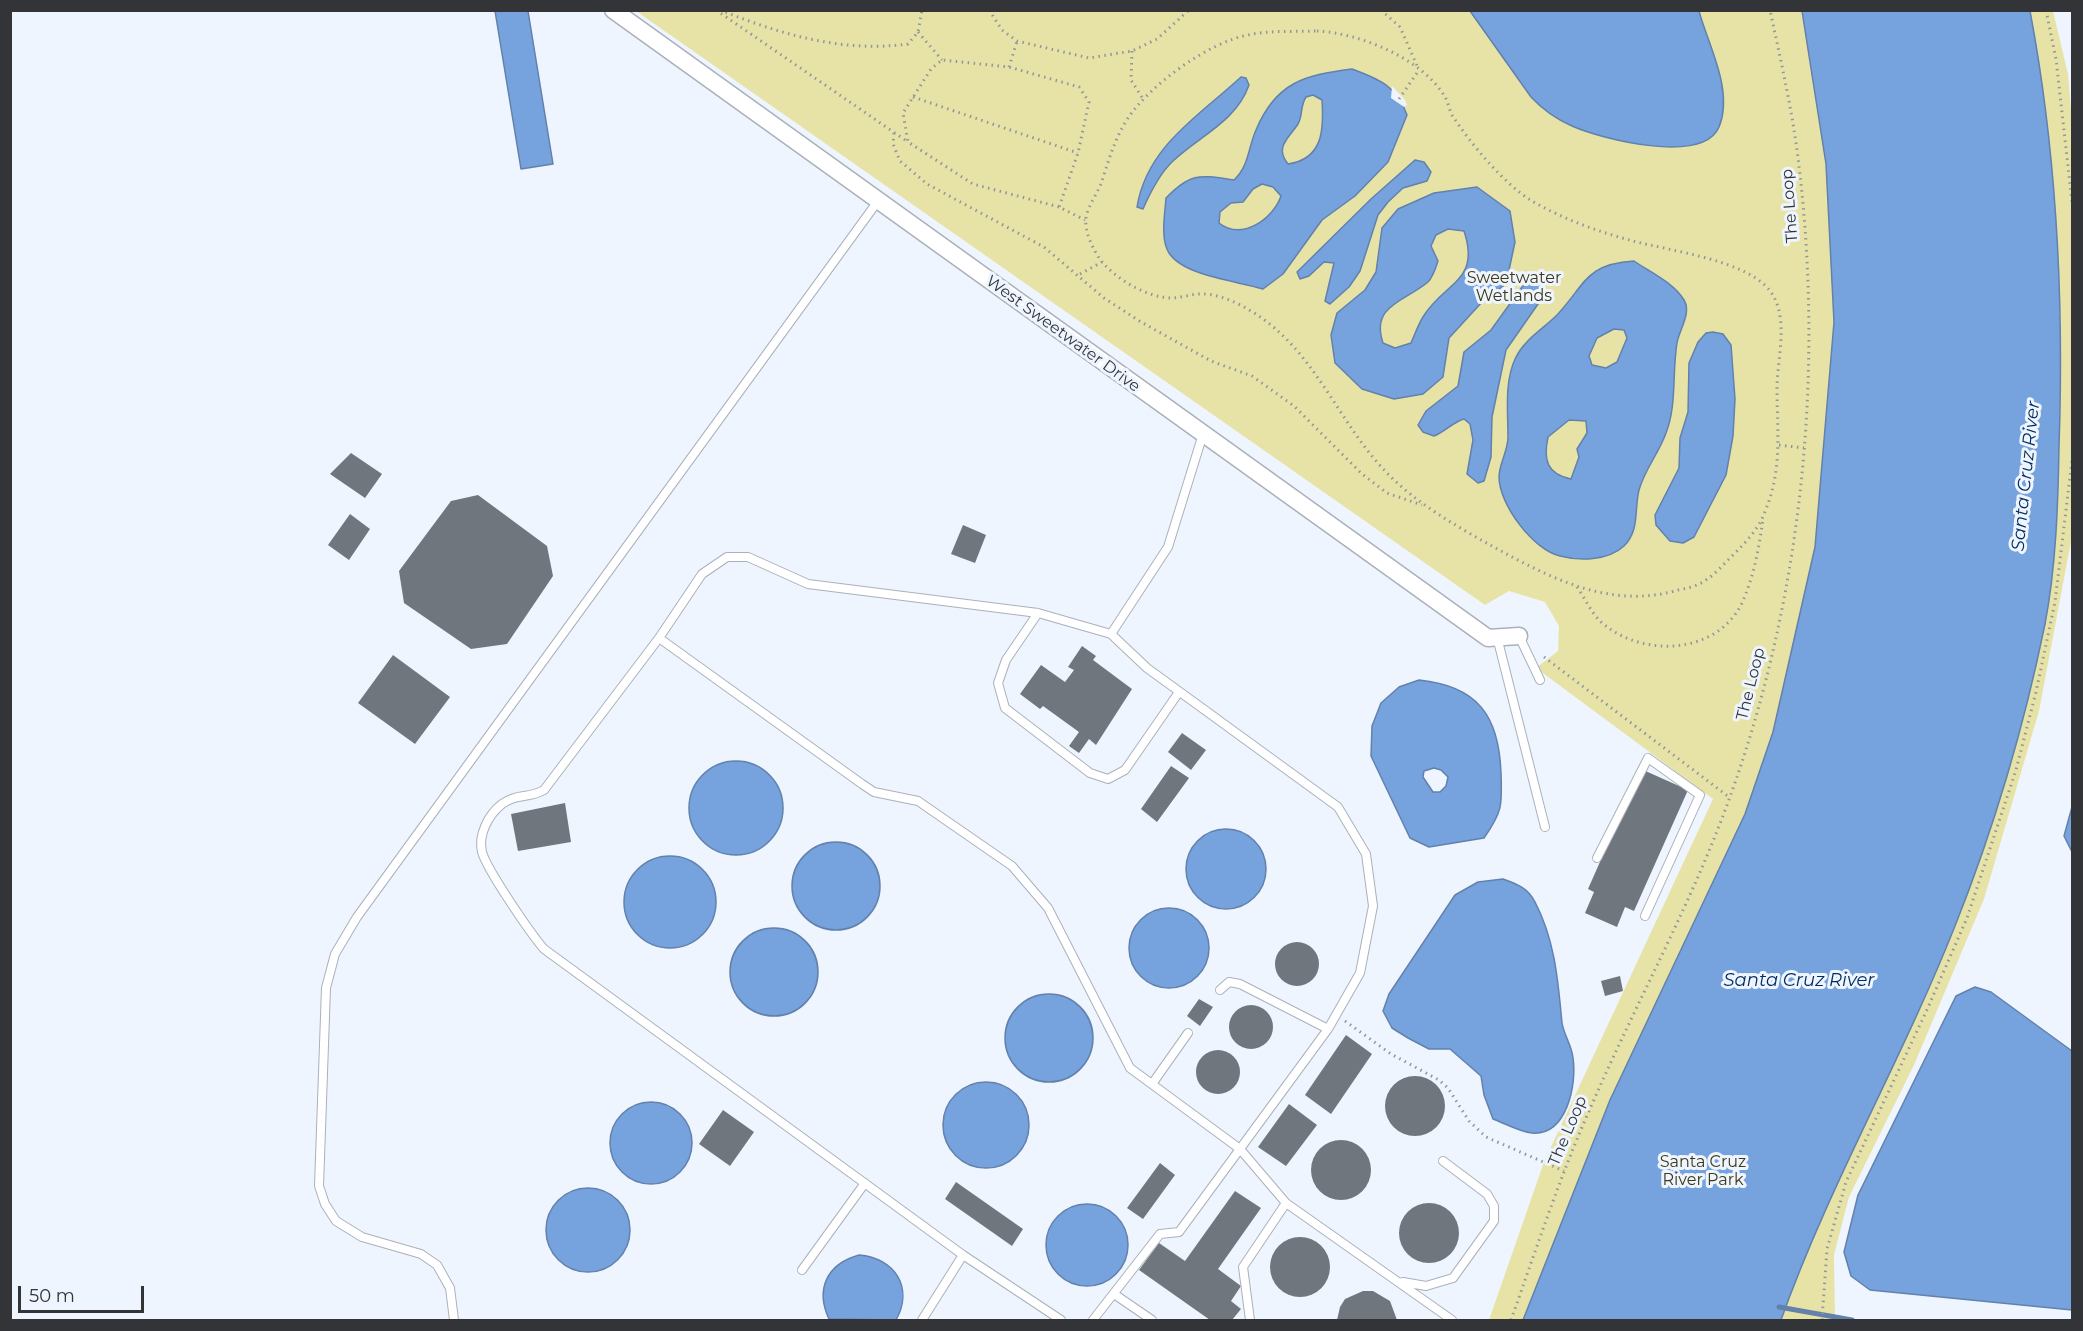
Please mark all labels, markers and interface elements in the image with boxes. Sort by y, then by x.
street label: The Loop [1778,168,1802,244]
park label: Sweetwater Wetlands [1467,268,1561,306]
street label: West Sweetwater Drive [982,272,1144,396]
water label: Santa Cruz River [2007,400,2045,552]
street label: The Loop [1733,646,1769,722]
water label: Santa Cruz River [1724,970,1874,992]
street label: The Loop [1545,1093,1591,1169]
park label: Santa Cruz River Park [1660,1152,1746,1190]
scale bar [21,1274,147,1312]
text: 50 m [29,1285,75,1307]

